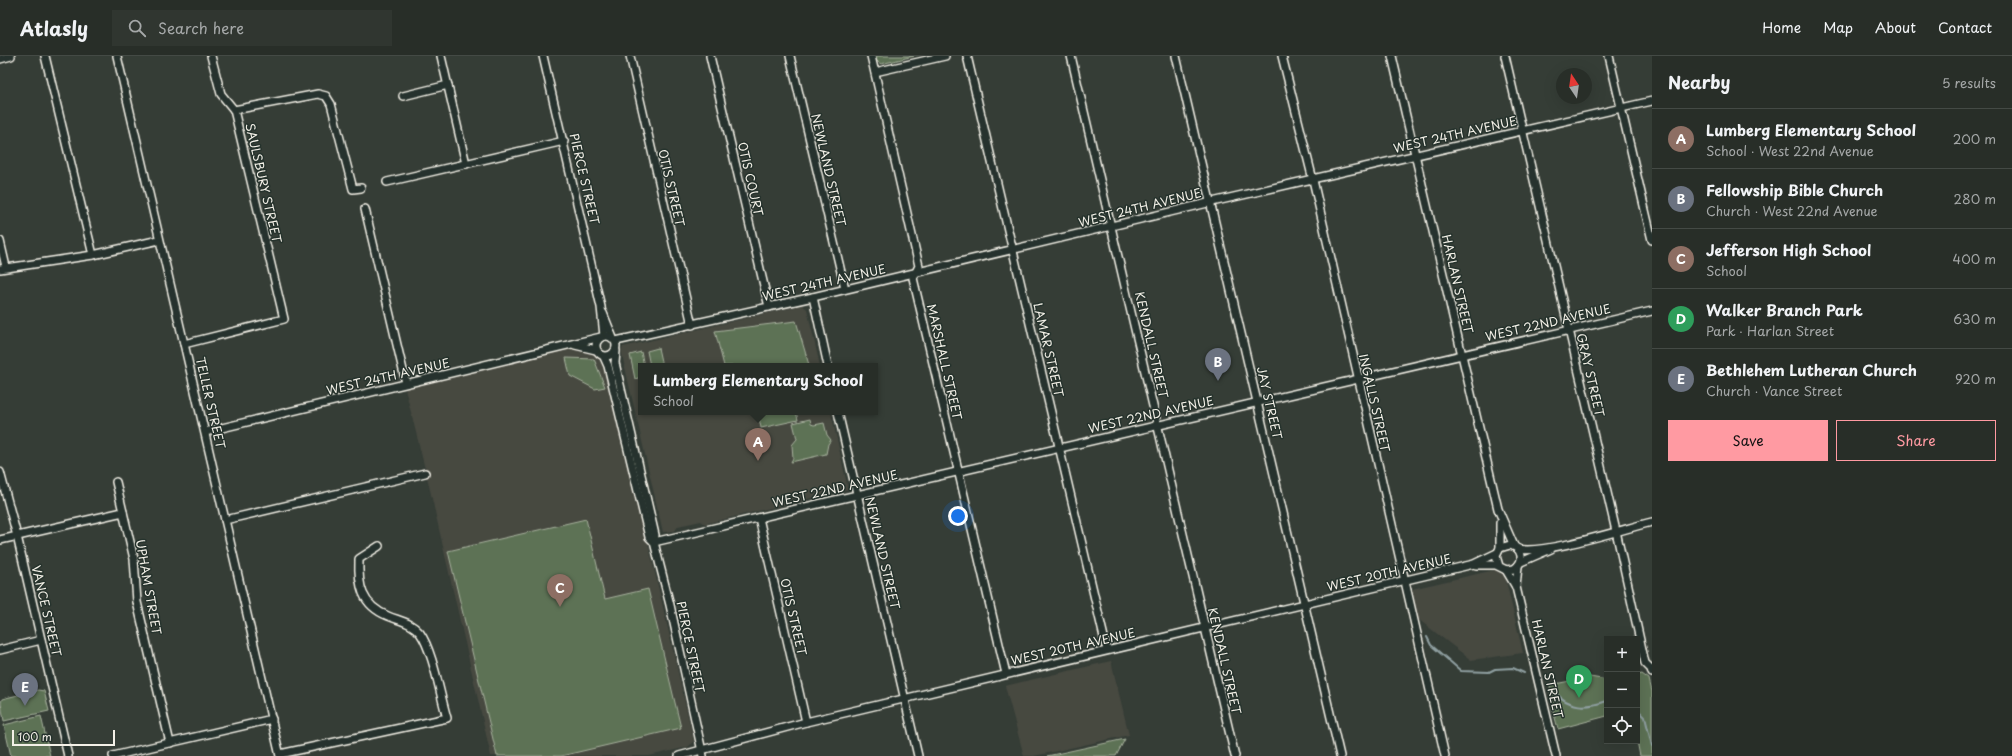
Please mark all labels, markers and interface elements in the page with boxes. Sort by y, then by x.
search box [112,10,392,46]
text: Atlasly [20,14,88,42]
text: Search here [158,16,244,39]
icon: search [126,17,148,39]
text: Home [1762,17,1801,38]
text: Map [1823,17,1853,38]
text: About [1875,17,1916,38]
text: Contact [1938,17,1992,38]
north arrow [1556,68,1592,104]
text: Nearby [1668,69,1730,95]
text: 5 results [1942,73,1996,92]
street label: WEST 24TH AVENUE [1391,111,1518,157]
street label: NEWLAND STREET [807,112,851,229]
text: Lumberg Elementary School [1706,118,1916,141]
street label: SAULSBURY STREET [241,121,287,245]
text: A [1676,129,1686,148]
text: 200 m [1953,129,1996,148]
street label: PIERCE STREET [566,131,604,227]
street label: OTIS COURT [734,140,768,218]
text: School · West 22nd Avenue [1706,141,1874,160]
street label: OTIS STREET [654,147,690,229]
text: Fellowship Bible Church [1706,178,1883,201]
street label: WEST 24TH AVENUE [1076,183,1203,231]
text: B [1677,189,1685,208]
text: 280 m [1954,189,1996,208]
text: Church · West 22nd Avenue [1706,201,1878,220]
street label: HARLAN STREET [1438,233,1478,336]
text: Jefferson High School [1706,238,1871,261]
text: C [1676,249,1686,268]
text: 400 m [1953,249,1996,268]
street label: WEST 24TH AVENUE [760,259,887,305]
text: School [1706,261,1747,280]
street label: KENDALL STREET [1131,290,1173,401]
text: Walker Branch Park [1706,298,1863,321]
street label: WEST 22ND AVENUE [1483,299,1612,345]
street label: LAMAR STREET [1029,301,1069,399]
street label: MARSHALL STREET [923,302,967,422]
text: D [1676,309,1686,328]
text: 630 m [1953,309,1996,328]
text: Park · Harlan Street [1706,321,1834,340]
street label: GRAY STREET [1573,331,1610,419]
pin: B [1205,348,1231,381]
street label: INGALLS STREET [1355,352,1395,455]
street label: WEST 24TH AVENUE [324,353,451,399]
street label: TELLER STREET [192,355,230,451]
text: Bethlehem Lutheran Church [1706,358,1917,381]
popup [638,363,878,415]
street label: JAY STREET [1253,365,1287,442]
text: Lumberg Elementary School [653,368,863,391]
text: E [1677,369,1685,388]
text: 920 m [1955,369,1996,388]
text: Church · Vance Street [1706,381,1842,400]
text: School [653,391,694,410]
street label: WEST 22ND AVENUE [1086,391,1215,437]
button: Save [1668,420,1828,461]
button: Share [1836,420,1996,461]
pin: A [745,428,771,461]
street label: WEST 22ND AVENUE [770,465,899,511]
street label: NEWLAND STREET [861,495,905,612]
your location [948,506,968,526]
street label: UPHAM STREET [132,538,166,637]
street label: WEST 20TH AVENUE [1325,549,1453,595]
street label: VANCE STREET [28,563,66,659]
pin: C [547,574,573,607]
street label: OTIS STREET [776,576,812,658]
street label: PIERCE STREET [672,599,710,695]
street label: KENDALL STREET [1204,606,1246,717]
street label: HARLAN STREET [1528,618,1568,721]
street label: WEST 20TH AVENUE [1009,623,1137,669]
map controls [1604,636,1640,744]
button: + [1604,636,1640,672]
pin: D [1566,665,1592,698]
button: − [1604,672,1640,708]
pin: E [12,673,38,706]
button: locate [1604,708,1640,744]
scale bar [12,728,115,747]
text: 100 m [18,728,52,745]

